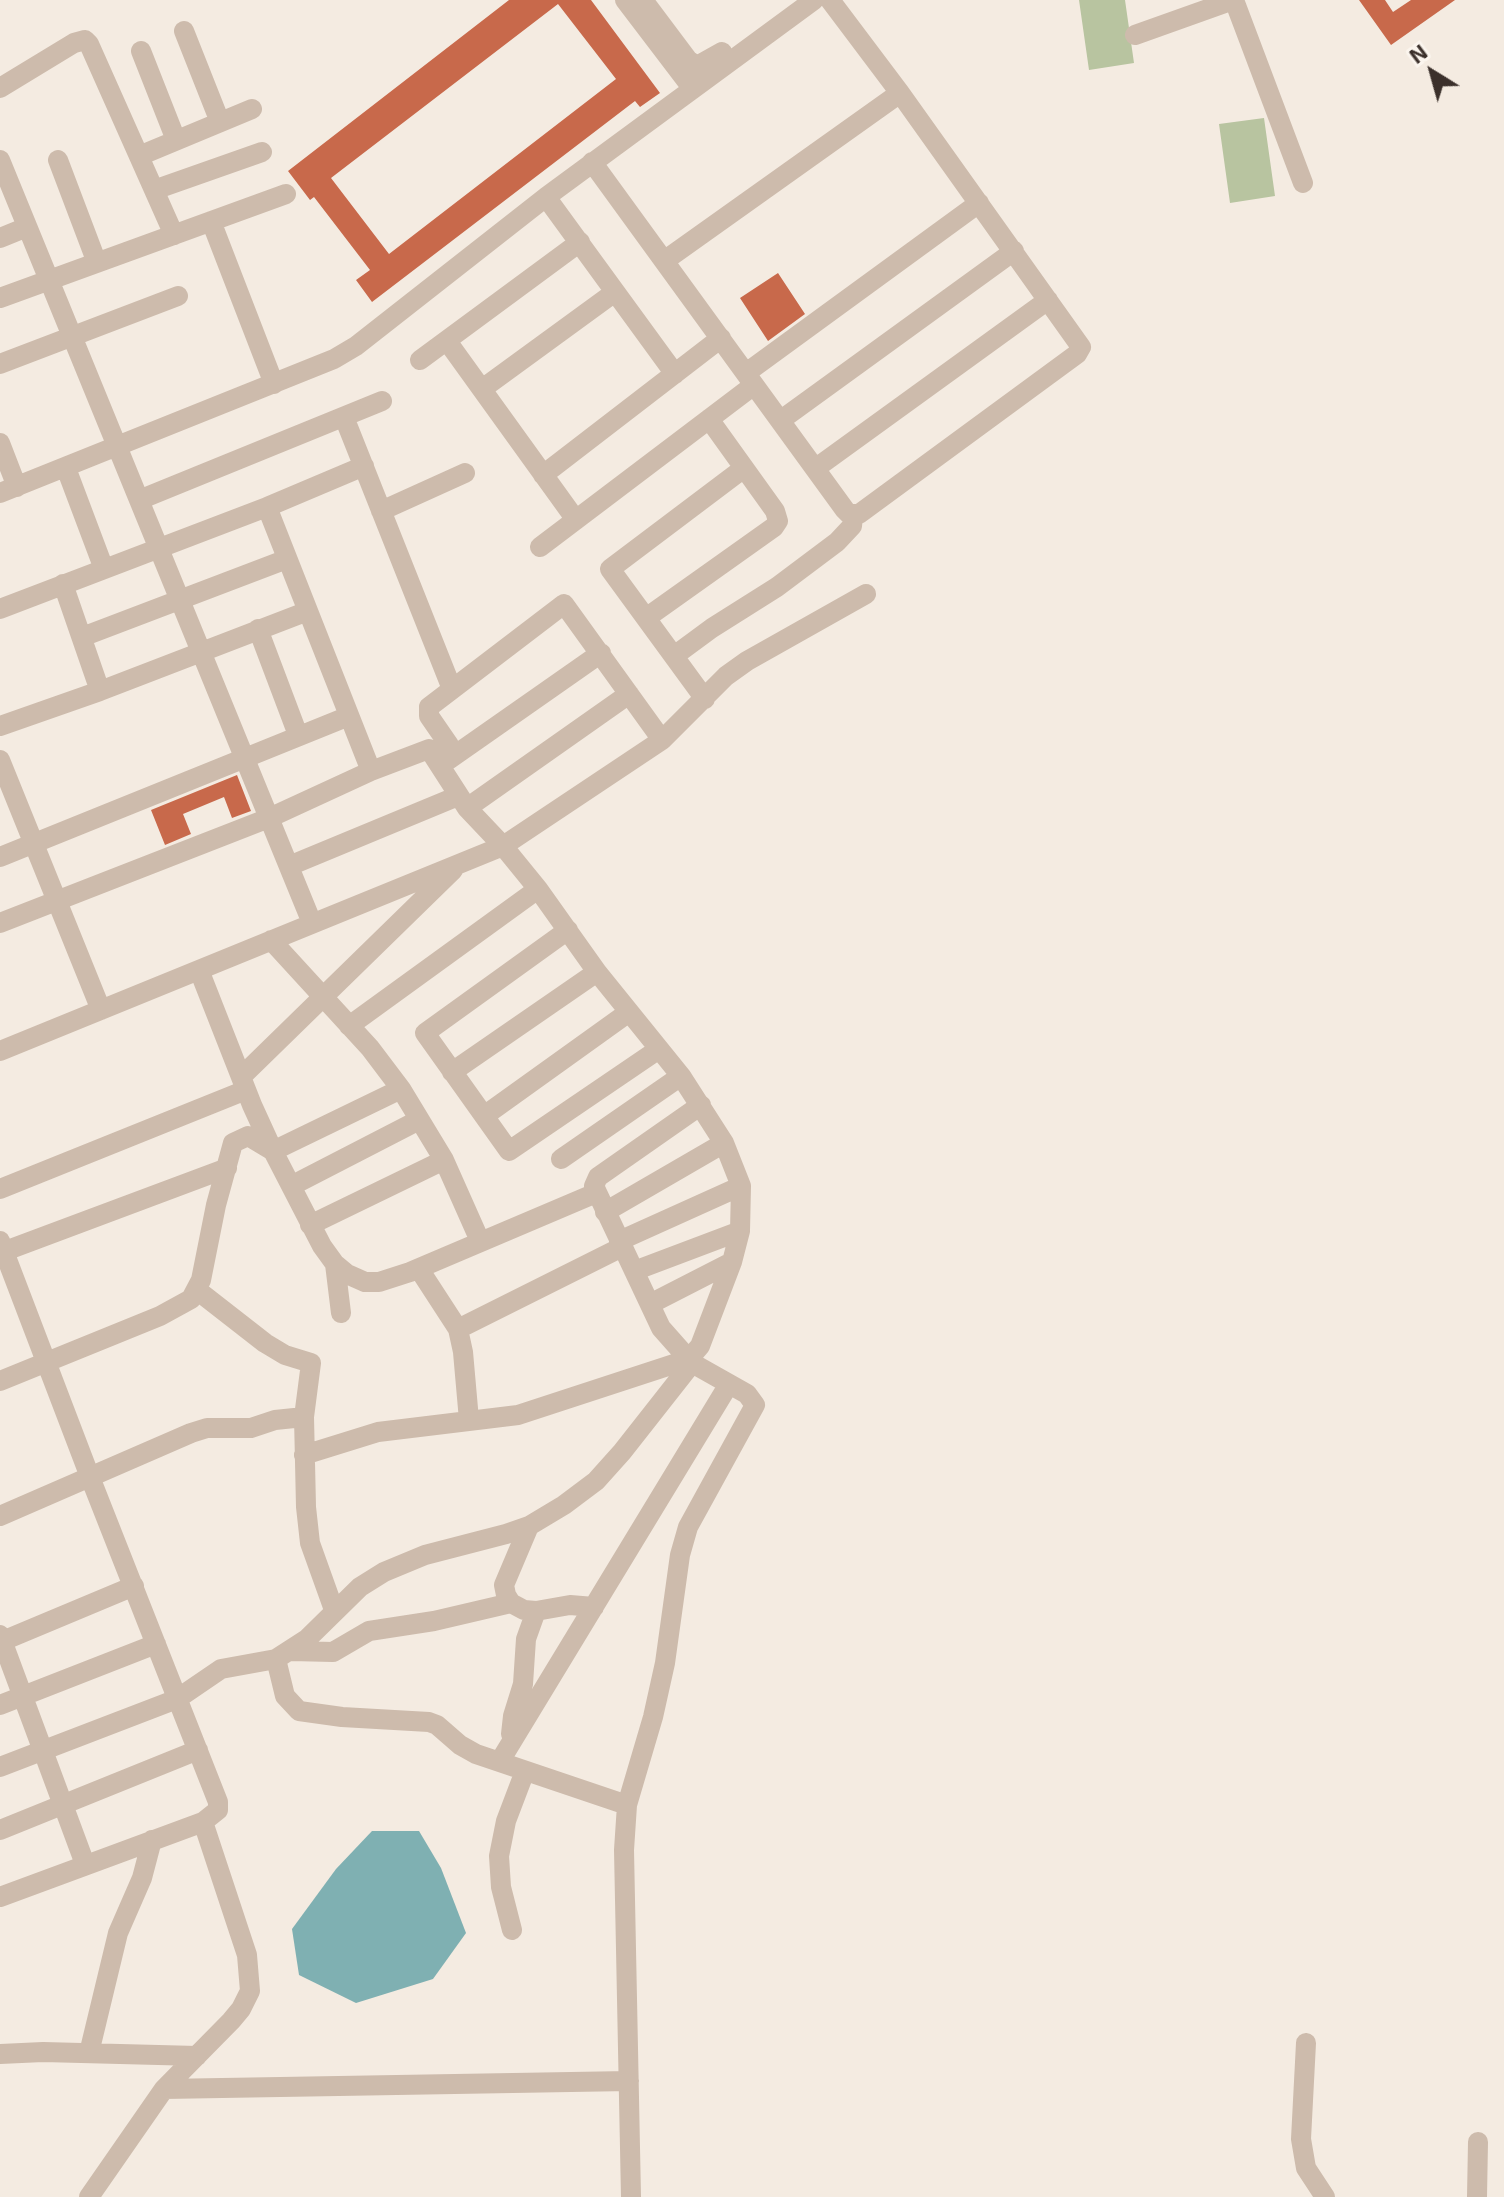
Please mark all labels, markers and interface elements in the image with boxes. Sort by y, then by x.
north arrow [1392,32,1472,112]
text: N [1403,38,1432,68]

